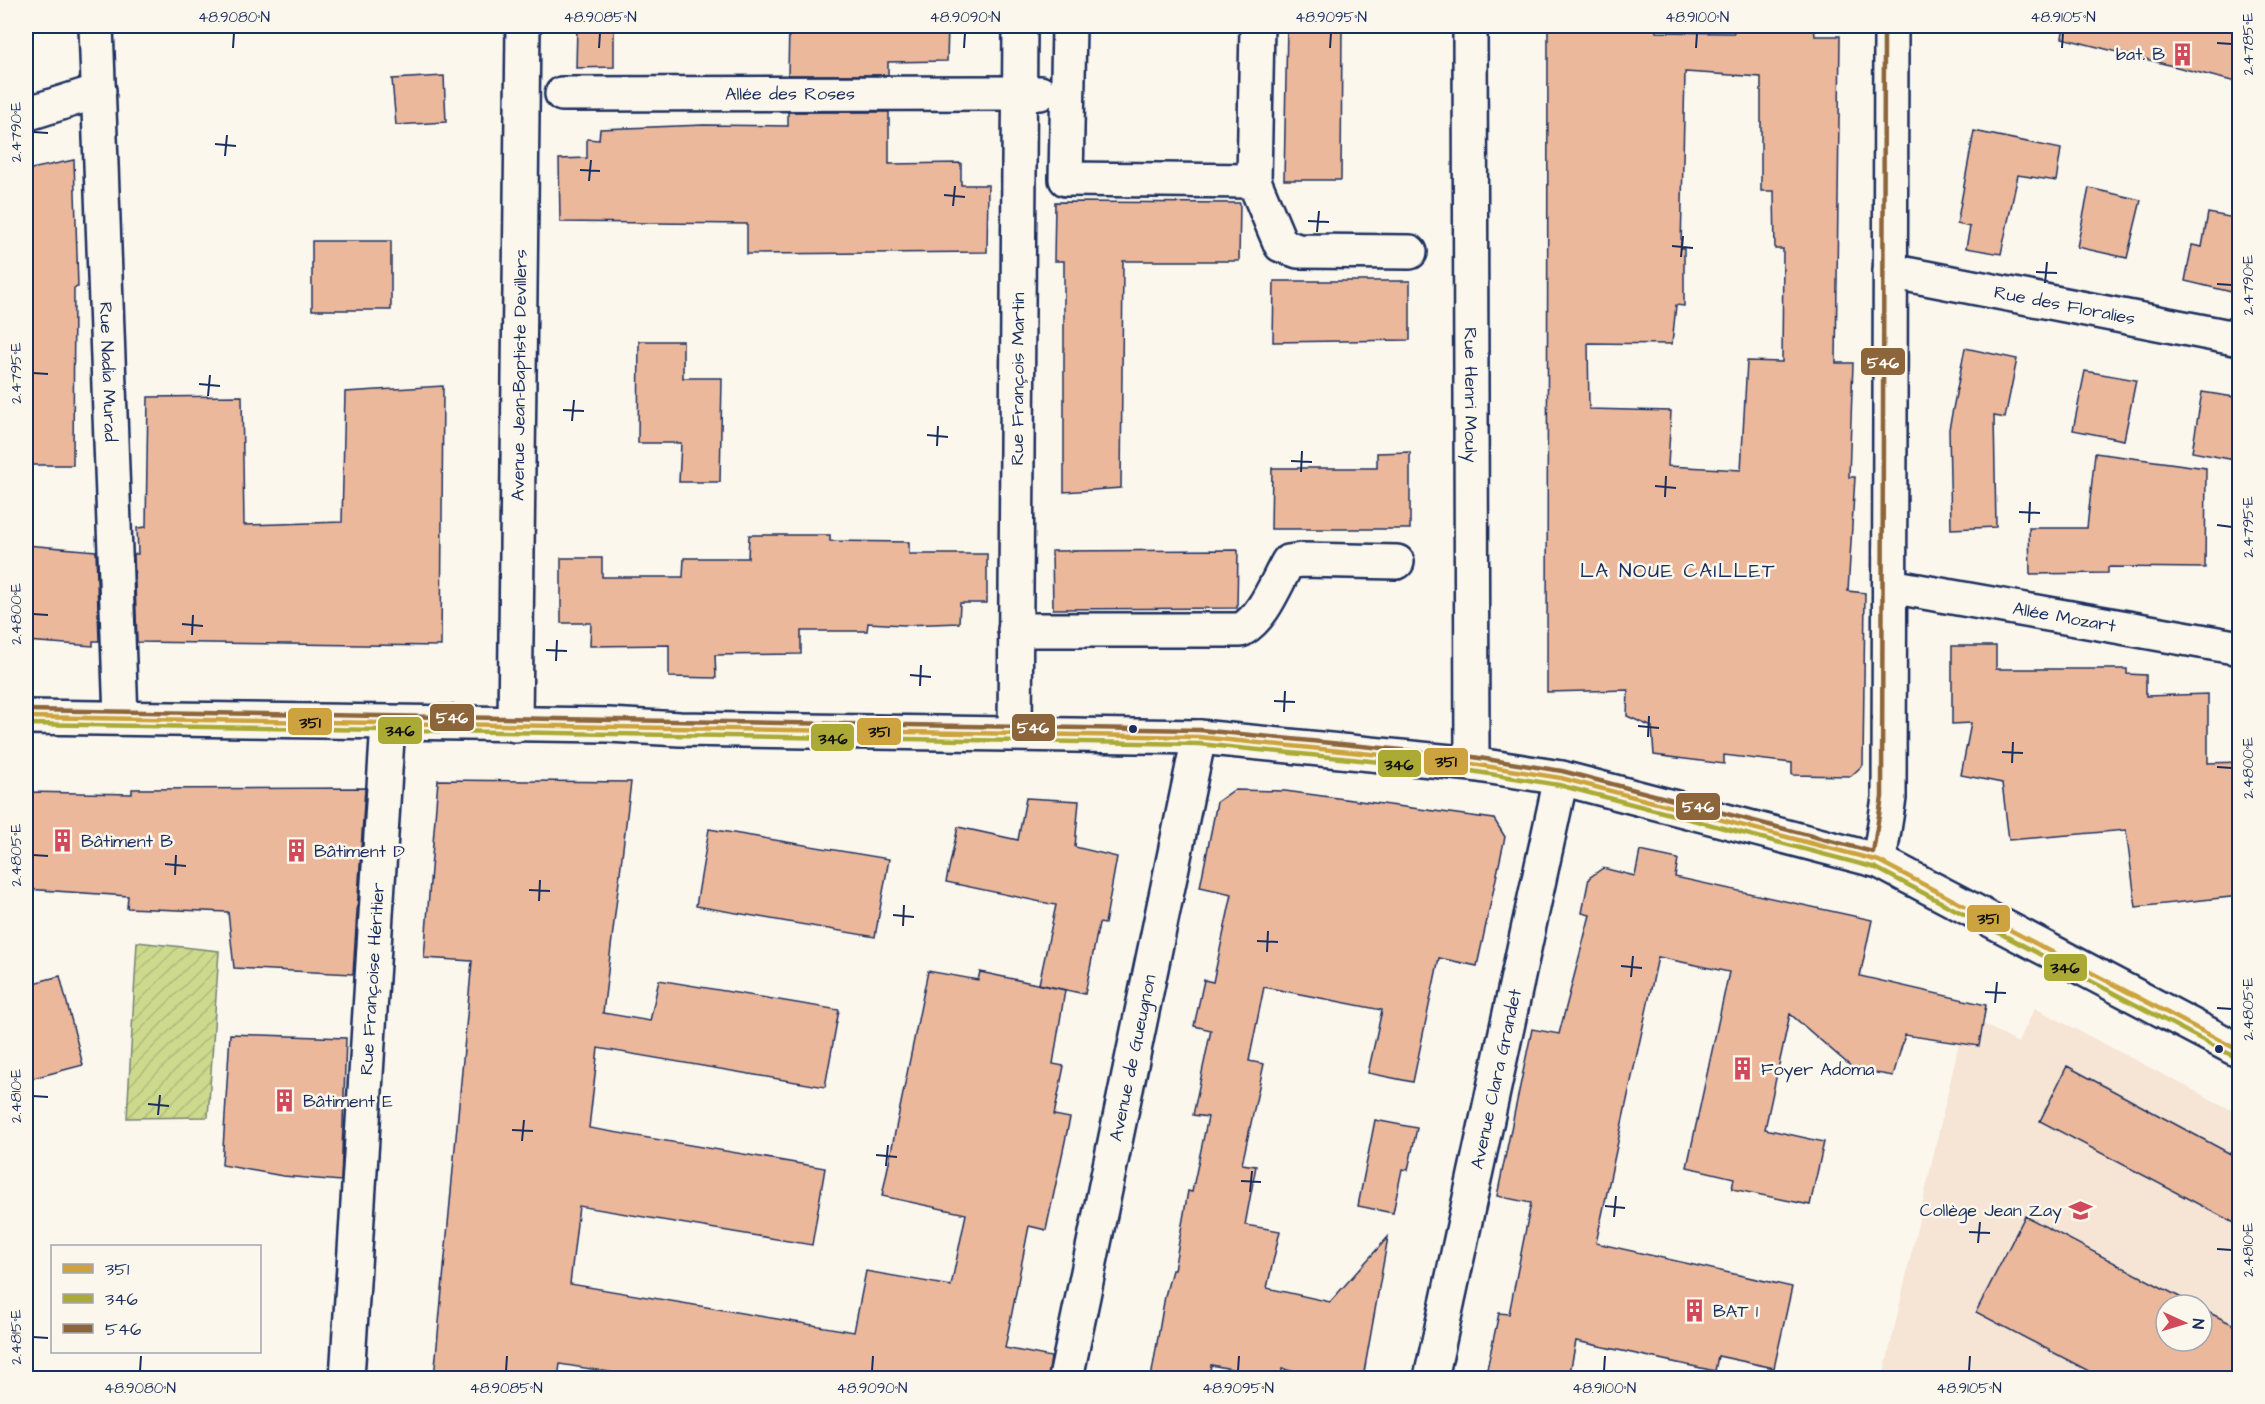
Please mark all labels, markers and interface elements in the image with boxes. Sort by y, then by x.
text: 48.9080°N [198,7,270,28]
text: 48.9085°N [563,7,637,28]
text: 48.9090°N [930,7,1000,28]
text: 48.9095°N [1295,7,1367,28]
text: 48.9100°N [1665,7,1729,28]
text: 48.9105°N [2030,7,2096,28]
text: 2.4785°E [2238,13,2259,75]
building icon: bat. B [2170,41,2196,67]
place label: bat. B [2116,42,2165,67]
street label: Allée des Roses [725,81,855,106]
text: 2.4790°E [6,102,27,162]
street label: Avenue Jean-Baptiste Devillers [505,249,533,501]
text: 2.4790°E [2238,255,2259,315]
street label: Rue des Floralies [1992,279,2137,331]
street label: Rue François Martin [1004,292,1031,466]
street label: Rue Nadia Murad [93,301,124,442]
street label: Rue Henri Mouly [1458,327,1484,463]
text: 2.4795°E [6,342,27,404]
line badge: 546 [1860,347,1906,376]
text: 546 [1867,352,1899,374]
text: 2.4795°E [2238,496,2259,558]
district label: LA NOUE CAILLET [1580,557,1776,585]
text: 2.4800°E [6,583,27,645]
street label: Allée Mozart [2011,595,2119,638]
line badge: 546 [429,703,475,732]
line badge: 351 [287,707,333,736]
text: 546 [436,707,468,729]
text: 351 [298,712,322,734]
line badge: 546 [1011,713,1056,742]
line badge: 346 [377,716,423,745]
line badge: 351 [856,717,902,746]
text: 546 [1017,717,1049,739]
text: 346 [384,720,415,742]
text: 351 [867,721,891,743]
line badge: 346 [810,723,855,752]
unlabelled marker [1127,723,1139,735]
text: 346 [817,728,848,750]
text: 2.4800°E [2238,737,2259,799]
line badge: 351 [1423,747,1469,776]
line badge: 346 [1377,749,1422,778]
text: 351 [1434,751,1458,773]
text: 346 [1383,754,1414,776]
line badge: 546 [1675,792,1721,821]
text: 546 [1682,796,1714,818]
text: 2.4805°E [6,823,27,886]
building icon: Bâtiment B [50,828,76,854]
place label: Bâtiment B [81,829,173,854]
building icon: Bâtiment D [283,838,309,864]
place label: Bâtiment D [314,839,405,864]
street label: Rue Françoise Héritier [353,882,390,1076]
line badge: 351 [1966,904,2011,933]
text: 351 [1976,908,2000,930]
line badge: 346 [2043,953,2088,982]
text: 346 [2049,957,2080,979]
street label: Avenue de Gueugnon [1103,972,1162,1144]
text: 2.4805°E [2238,977,2259,1040]
street label: Avenue Clara Grandet [1464,986,1528,1171]
unlabelled marker [2213,1043,2225,1055]
building icon: Foyer Adoma [1730,1056,1756,1082]
place label: Foyer Adoma [1761,1057,1874,1083]
text: 2.4810°E [6,1069,27,1123]
building icon: Bâtiment E [272,1088,298,1114]
place label: Bâtiment E [303,1089,393,1114]
school or university icon: Collège Jean Zay [2067,1197,2093,1223]
place label: Collège Jean Zay [1920,1198,2062,1224]
text: 2.4810°E [2238,1223,2259,1277]
legend [51,1245,261,1353]
text: 351 [105,1257,129,1282]
text: 346 [105,1287,138,1312]
north arrow [2154,1293,2214,1353]
building icon: BAT 1 [1682,1298,1708,1324]
place label: BAT 1 [1713,1299,1758,1324]
text: 2.4815°E [6,1309,27,1365]
text: 546 [105,1317,141,1342]
text: N [2187,1318,2209,1330]
text: 48.9080°N [104,1378,176,1399]
text: 48.9085°N [469,1378,543,1399]
text: 48.9090°N [837,1378,907,1399]
text: 48.9095°N [1202,1378,1274,1399]
text: 48.9100°N [1572,1378,1636,1399]
text: 48.9105°N [1936,1378,2002,1399]

